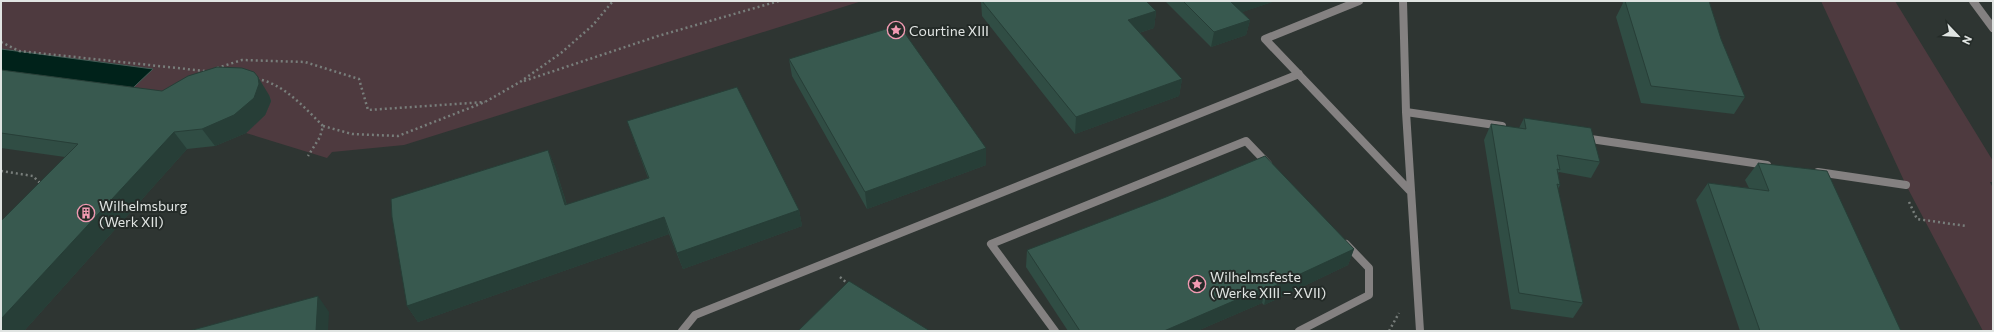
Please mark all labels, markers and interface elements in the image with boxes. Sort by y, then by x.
north arrow [1938,16,1978,56]
place icon: Courtine XIII [886,20,906,40]
place label: Courtine XIII [909,22,989,39]
text: N [1960,34,1975,47]
place label: Wilhelmsburg (Werk XII) [99,197,188,230]
building icon: Wilhelmsburg (Werk XII) [76,203,96,223]
place label: Wilhelmsfeste (Werke XIII – XVII) [1210,268,1326,301]
place icon: Wilhelmsfeste (Werke XIII – XVII) [1187,274,1207,294]

